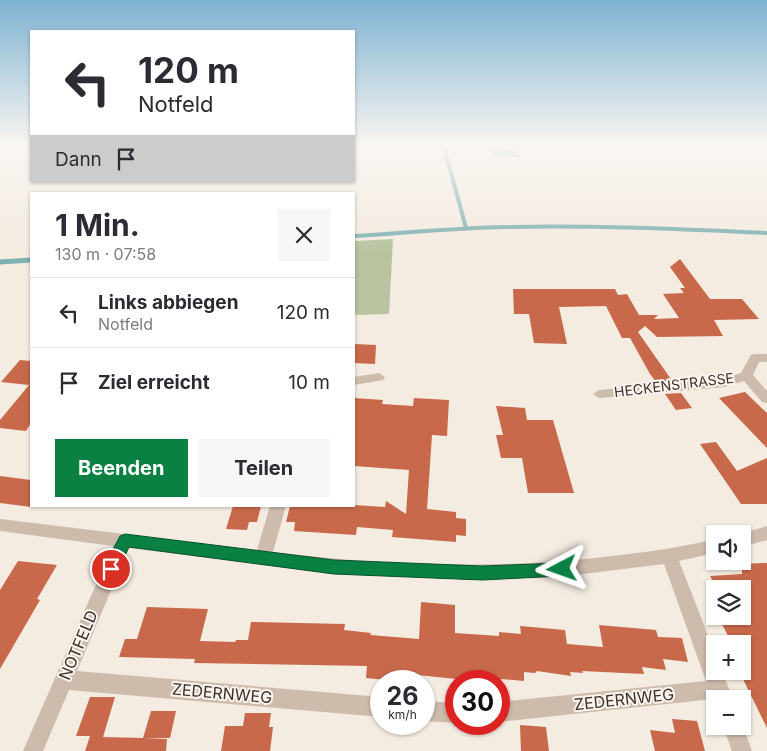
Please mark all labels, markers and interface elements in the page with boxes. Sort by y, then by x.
text: 120 m [138,49,239,91]
icon: left [55,50,120,115]
text: Notfeld [138,91,214,117]
icon: arrive [112,145,140,173]
text: Dann [55,148,102,171]
text: 1 Min. [55,207,140,243]
button: close [278,209,330,261]
text: 130 m · 07:58 [55,244,156,264]
text: Links abbiegen [98,291,239,314]
icon: left [55,299,83,327]
text: 120 m [277,301,330,324]
text: Notfeld [98,314,153,334]
icon: arrive [55,369,83,397]
street label: HECKENSTRASSE [613,369,735,400]
text: Ziel erreicht [98,371,210,394]
text: 10 m [288,371,330,394]
button: Beenden [55,439,188,497]
button: Teilen [198,439,330,497]
map controls [706,525,751,735]
button: sound [706,525,751,570]
position arrow [535,542,587,594]
pin [90,548,132,590]
icon: arrive [97,555,125,583]
button: layers [706,580,751,625]
street label: NOTFELD [54,607,102,683]
button: + [706,635,751,680]
speed limit sign: 30 [445,670,510,735]
street label: ZEDERNWEG [171,679,273,707]
text: 26 [387,681,418,711]
street label: ZEDERNWEG [573,684,675,714]
button: − [706,690,751,735]
text: km/h [388,707,417,722]

